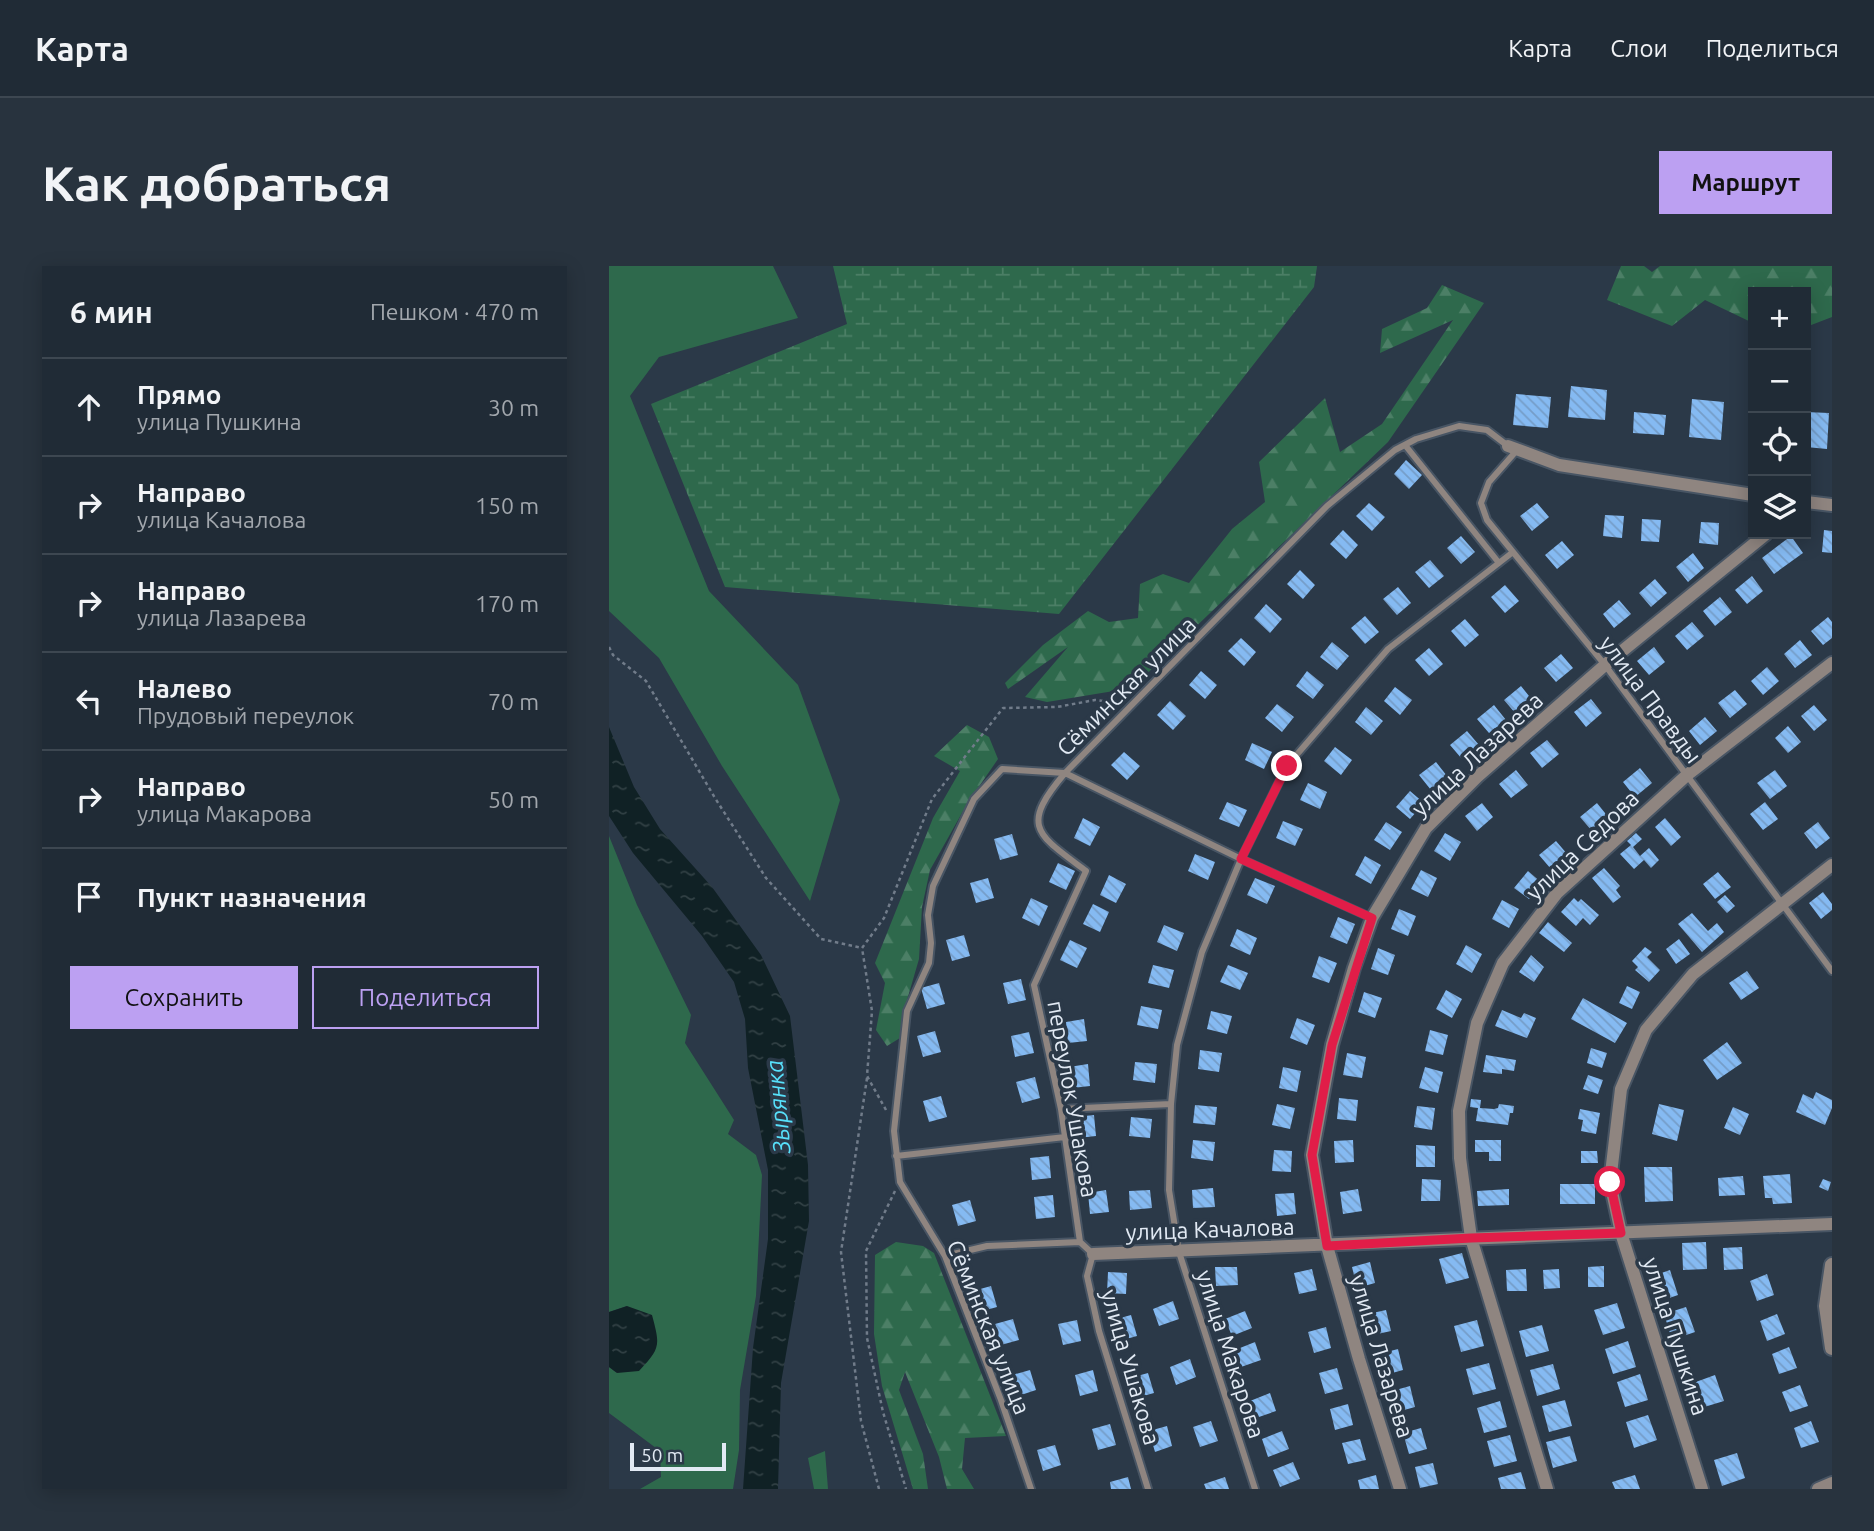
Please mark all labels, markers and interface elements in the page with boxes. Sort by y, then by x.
text: Карта [35,30,129,67]
text: Карта [1508,35,1572,62]
text: Слои [1610,35,1668,62]
text: Поделиться [1706,35,1839,62]
button: Маршрут [1659,151,1832,214]
text: Как добраться [42,155,391,210]
map controls [1748,287,1811,539]
button: + [1748,287,1811,350]
text: 6 мин [70,295,153,329]
text: Пешком · 470 m [370,299,539,324]
button: − [1748,350,1811,413]
text: Прямо [137,380,221,409]
icon: ahead [70,388,108,426]
text: 30 m [488,395,539,420]
text: улица Пушкина [137,409,302,434]
button: locate [1748,413,1811,476]
button: layers [1748,476,1811,539]
text: Направо [137,478,246,507]
icon: right [70,486,108,524]
text: 150 m [475,493,539,518]
text: улица Качалова [137,507,306,532]
text: Направо [137,576,246,605]
icon: right [70,584,108,622]
text: 170 m [475,591,539,616]
text: улица Лазарева [137,605,306,630]
street label: Сёминская улица [1052,612,1200,760]
street label: улица Правды [1595,631,1707,767]
text: Налево [137,674,232,703]
icon: left [70,682,108,720]
street label: улица Лазарева [1407,687,1547,821]
text: 70 m [488,689,539,714]
text: Прудовый переулок [137,703,354,728]
route end [1271,750,1302,781]
text: Направо [137,772,246,801]
icon: right [70,780,108,818]
street label: улица Седова [1521,785,1643,905]
text: 50 m [488,787,539,812]
text: улица Макарова [137,801,312,826]
icon: arrive [70,878,108,916]
text: Пункт назначения [137,883,367,912]
button: Сохранить [70,966,298,1029]
button: Поделиться [312,966,539,1029]
street label: переулок Ушакова [1043,999,1103,1199]
water label: Зырянка [760,1059,796,1156]
route start [1594,1166,1625,1197]
street label: улица Качалова [1125,1214,1295,1244]
street label: Сёминская улица [943,1236,1035,1418]
street label: улица Пушкина [1639,1254,1713,1418]
street label: улица Макарова [1192,1267,1270,1441]
street label: улица Лазарева [1345,1271,1419,1441]
street label: улица Ушакова [1097,1286,1165,1448]
scale bar [630,1440,726,1472]
text: 50 m [641,1444,683,1466]

